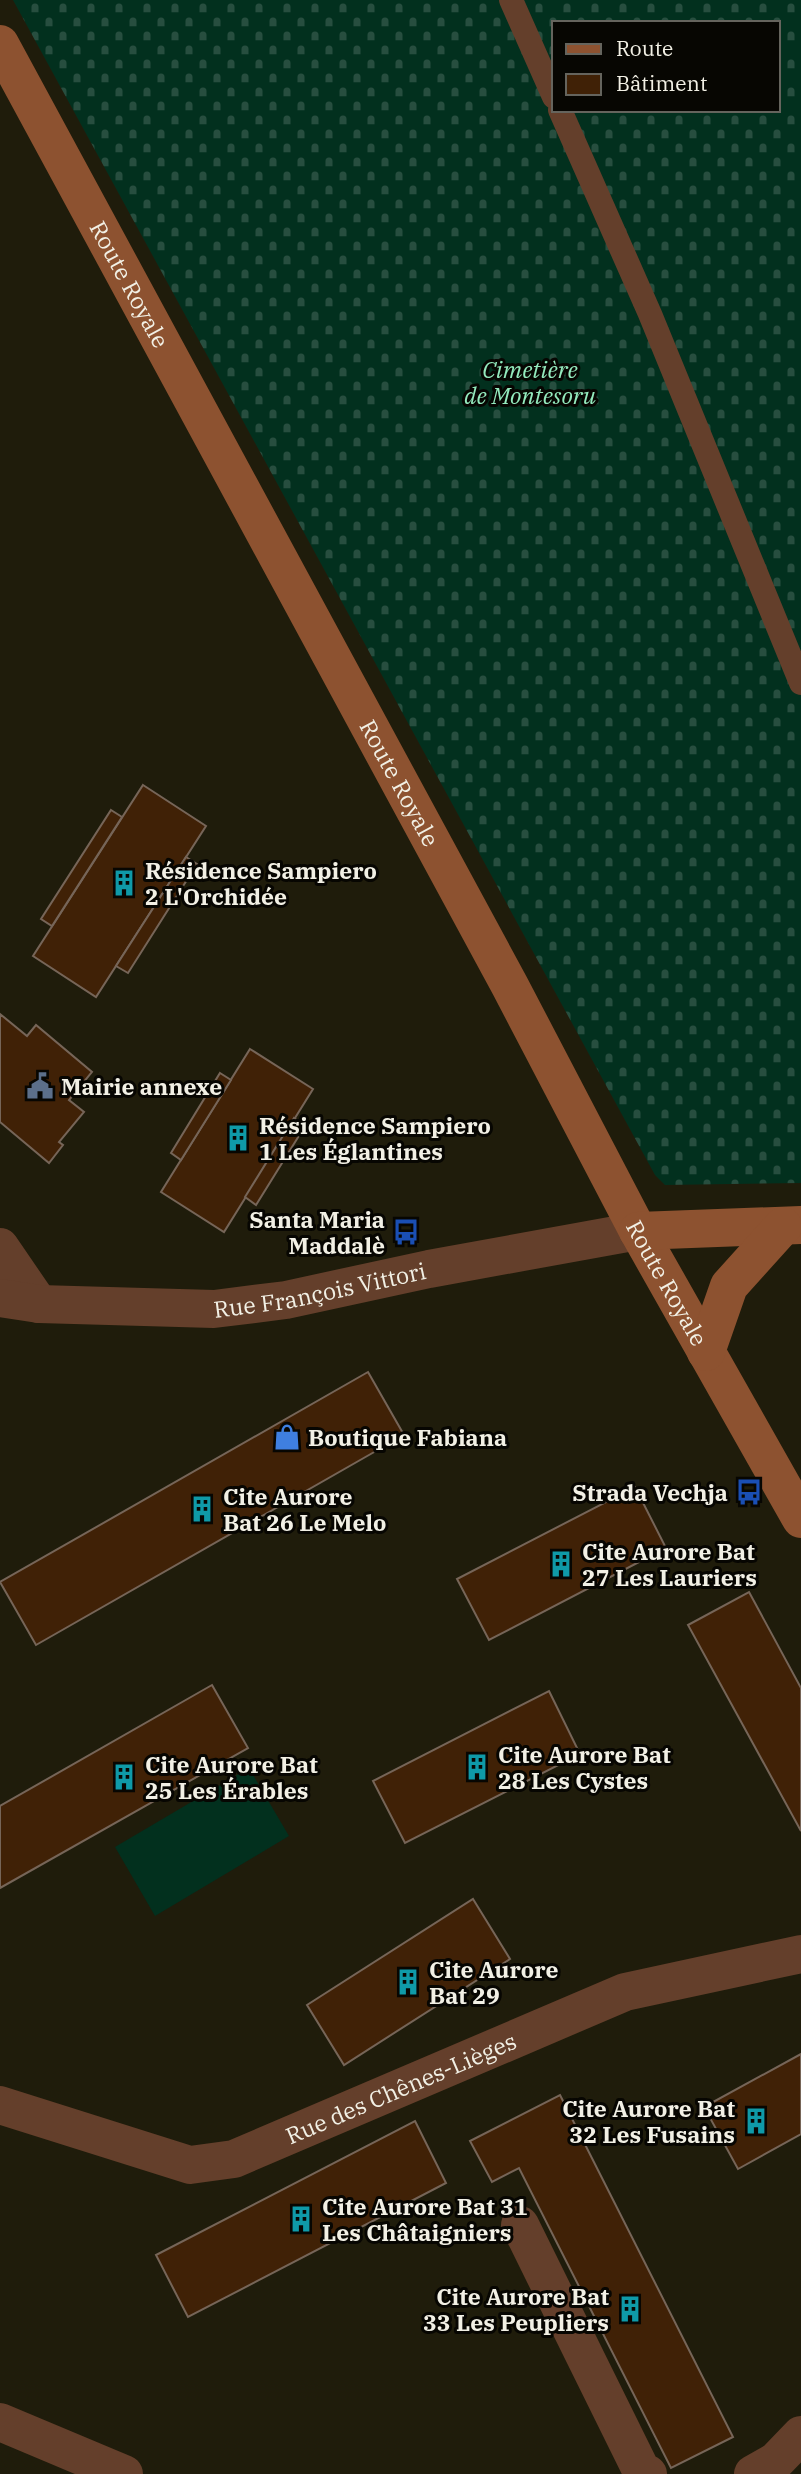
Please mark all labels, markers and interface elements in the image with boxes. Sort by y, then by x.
legend [552,21,780,112]
text: Route [616,34,673,62]
text: Bâtiment [616,69,707,97]
street label: Route Royale [83,215,176,353]
park label: Cimetière de Montesoru [464,354,596,410]
street label: Route Royale [353,714,446,851]
place label: Résidence Sampiero 2 L'Orchidée [145,855,377,911]
building icon: Résidence Sampiero 2 L'Orchidée [109,868,139,898]
public building icon: Mairie annexe [25,1071,55,1101]
place label: Mairie annexe [61,1071,222,1101]
place label: Résidence Sampiero 1 Les Églantines [259,1110,491,1166]
building icon: Résidence Sampiero 1 Les Églantines [223,1123,253,1153]
place label: Santa Maria Maddalè [249,1204,385,1260]
street label: Route Royale [620,1215,715,1351]
bus stop icon: Santa Maria Maddalè [391,1217,421,1247]
street label: Rue François Vittori [212,1255,429,1324]
shop icon: Boutique Fabiana [272,1422,302,1452]
place label: Boutique Fabiana [308,1422,507,1452]
place label: Strada Vechja [572,1477,728,1507]
bus stop icon: Strada Vechja [734,1477,764,1507]
place label: Cite Aurore Bat 26 Le Melo [223,1481,386,1537]
building icon: Cite Aurore Bat 26 Le Melo [187,1494,217,1524]
place label: Cite Aurore Bat 27 Les Lauriers [582,1536,757,1592]
building icon: Cite Aurore Bat 27 Les Lauriers [546,1549,576,1579]
place label: Cite Aurore Bat 28 Les Cystes [498,1739,671,1795]
place label: Cite Aurore Bat 25 Les Érables [145,1749,318,1805]
building icon: Cite Aurore Bat 28 Les Cystes [462,1752,492,1782]
building icon: Cite Aurore Bat 25 Les Érables [109,1762,139,1792]
place label: Cite Aurore Bat 29 [429,1954,559,2010]
building icon: Cite Aurore Bat 29 [393,1967,423,1997]
street label: Rue des Chênes-Lièges [281,2025,521,2150]
place label: Cite Aurore Bat 32 Les Fusains [562,2093,735,2149]
building icon: Cite Aurore Bat 32 Les Fusains [741,2106,771,2136]
place label: Cite Aurore Bat 31 Les Châtaigniers [322,2191,528,2247]
building icon: Cite Aurore Bat 31 Les Châtaigniers [286,2204,316,2234]
place label: Cite Aurore Bat 33 Les Peupliers [423,2281,609,2337]
building icon: Cite Aurore Bat 33 Les Peupliers [615,2294,645,2324]

